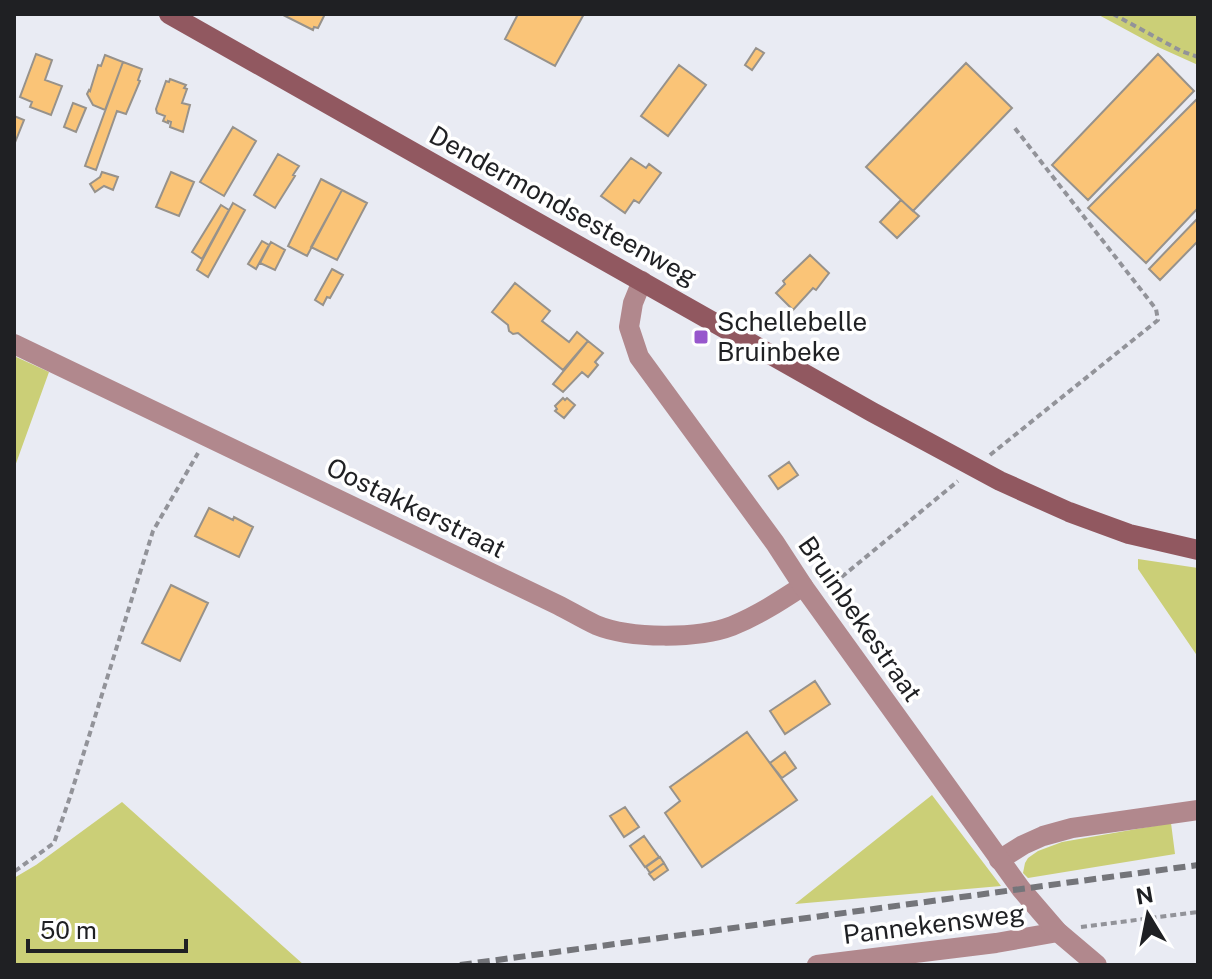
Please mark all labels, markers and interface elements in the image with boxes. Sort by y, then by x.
street label: Dendermondsesteenweg [424,119,702,292]
place label: Schellebelle Bruinbeke [717,306,867,367]
marker: Schellebelle Bruinbeke [692,328,710,346]
street label: Oostakkerstraat [322,451,511,564]
street label: Bruinbekestraat [792,530,929,707]
north arrow [1108,875,1188,955]
text: N [1134,881,1155,910]
street label: Pannekensweg [841,897,1027,950]
scale bar [28,903,186,953]
text: 50 m [40,916,97,944]

